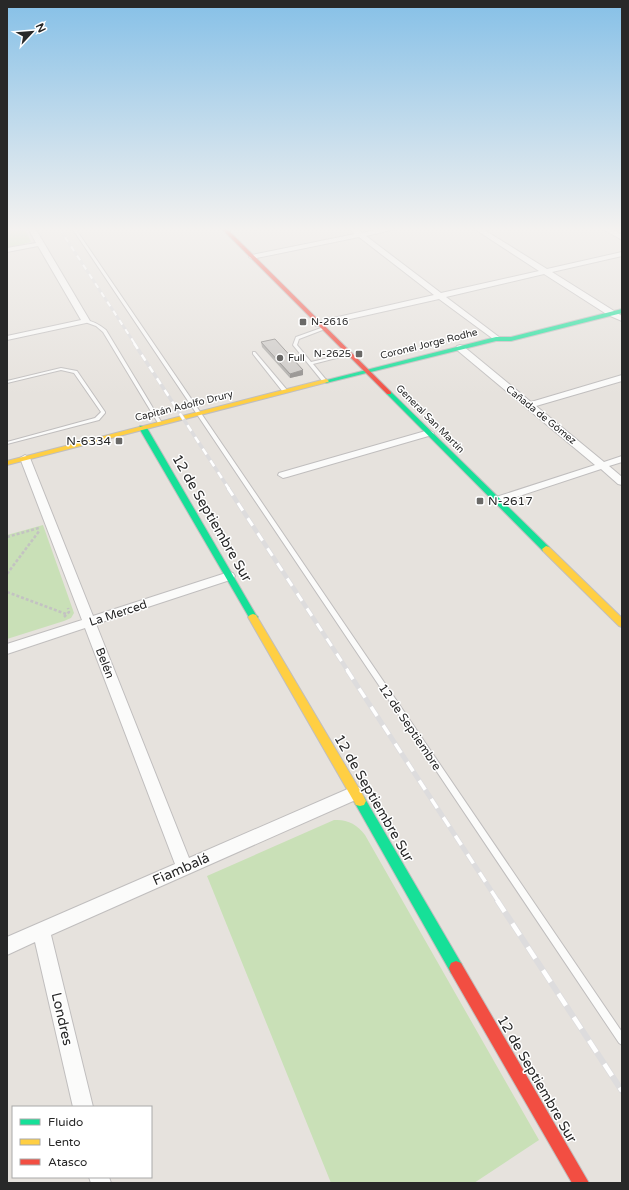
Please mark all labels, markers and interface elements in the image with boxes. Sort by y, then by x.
north arrow [12,12,52,52]
text: N [33,21,48,35]
place label: N-2616 [311,316,348,328]
marker: N-2616 [298,317,308,327]
street label: Coronel Jorge Rodhe [379,326,479,362]
place label: N-2625 [314,348,351,360]
marker: N-2625 [354,349,364,359]
place label: Full [288,352,305,364]
marker: Full [275,353,285,363]
street label: General San Martín [393,382,467,456]
street label: Cañada de Gómez [503,383,579,447]
street label: Capitán Adolfo Drury [134,388,235,424]
place label: N-6334 [66,434,111,448]
marker: N-6334 [114,436,124,446]
street label: 12 de Septiembre Sur [169,451,256,585]
place label: N-2617 [488,494,533,508]
marker: N-2617 [475,496,485,506]
street label: La Merced [87,597,149,629]
street label: Belén [93,645,117,681]
street label: 12 de Septiembre [376,681,444,773]
street label: 12 de Septiembre Sur [331,731,418,865]
street label: Fiambalá [150,849,212,889]
street label: Londres [48,991,76,1047]
street label: 12 de Septiembre Sur [494,1012,581,1146]
legend [12,1106,152,1178]
text: Fluido [48,1115,83,1129]
text: Lento [48,1135,81,1149]
text: Atasco [48,1155,87,1169]

